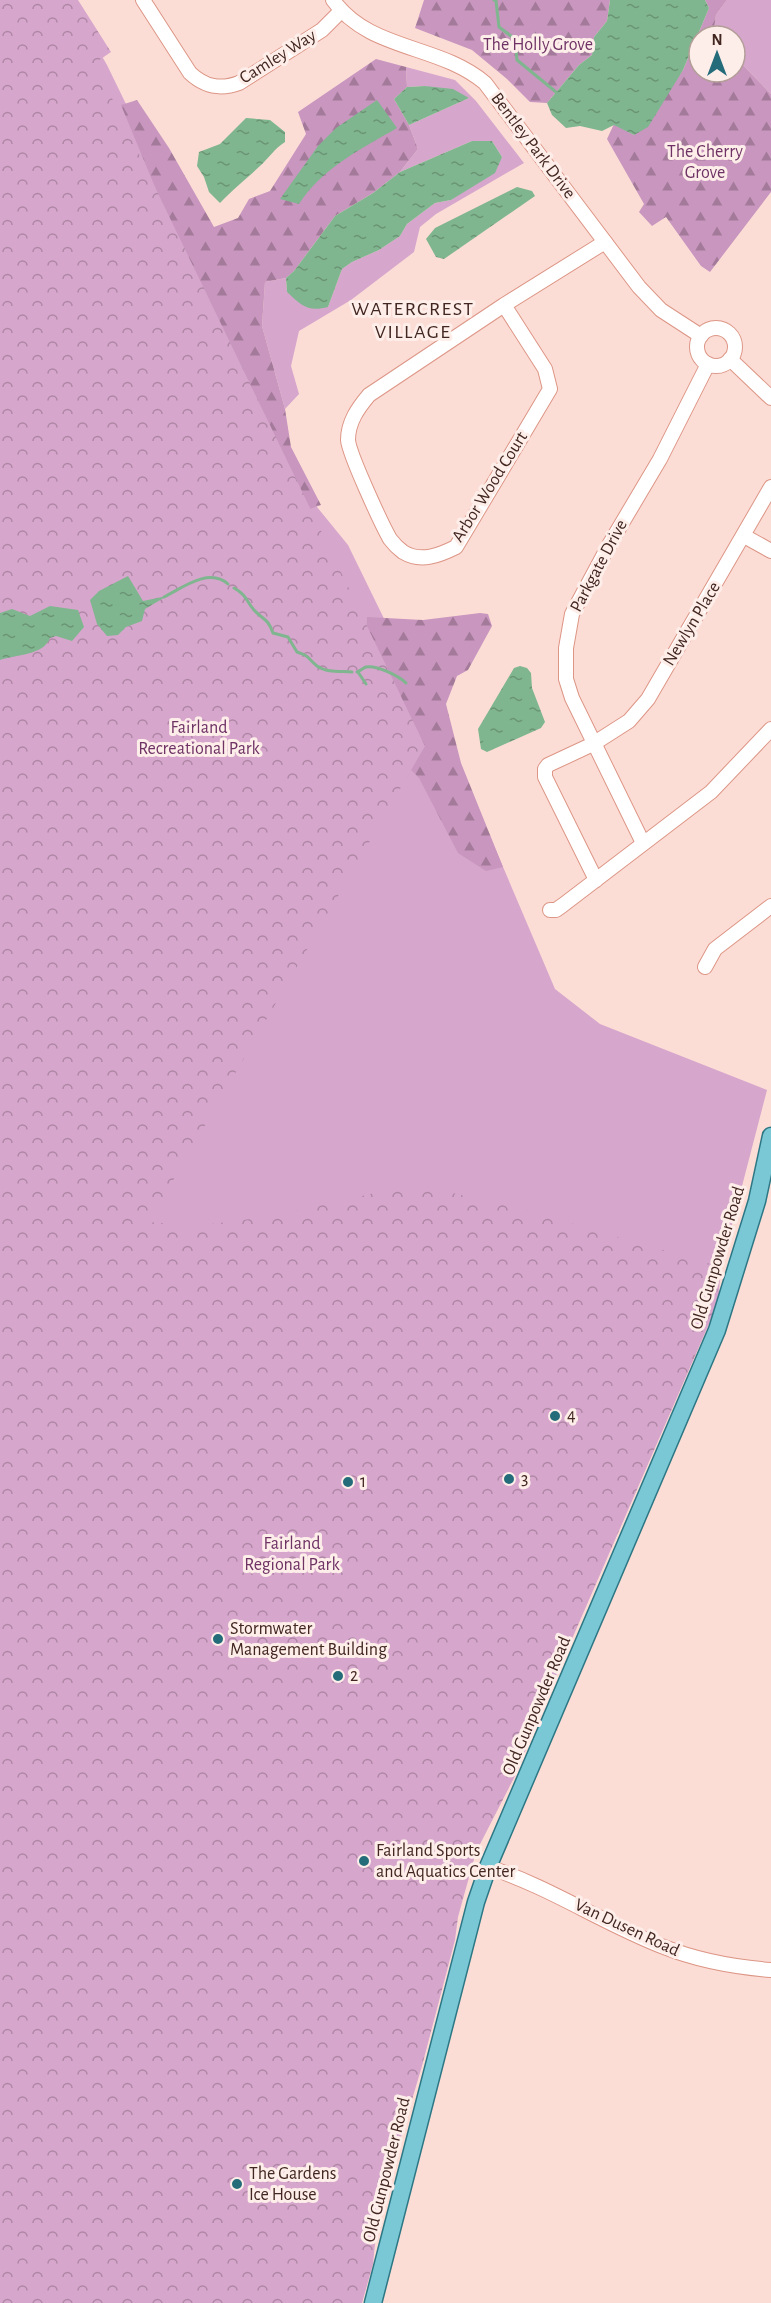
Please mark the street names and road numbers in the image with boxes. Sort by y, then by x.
street label: Camley Way [237,26,320,87]
street label: Bentley Park Drive [487,90,579,202]
street label: Arbor Wood Court [449,428,531,545]
street label: Parkgate Drive [567,517,631,615]
street label: Newlyn Place [660,579,724,669]
street label: Old Gunpowder Road [688,1184,748,1332]
street label: Old Gunpowder Road [500,1634,574,1778]
street label: Van Dusen Road [572,1896,682,1960]
street label: Old Gunpowder Road [360,2096,414,2244]

